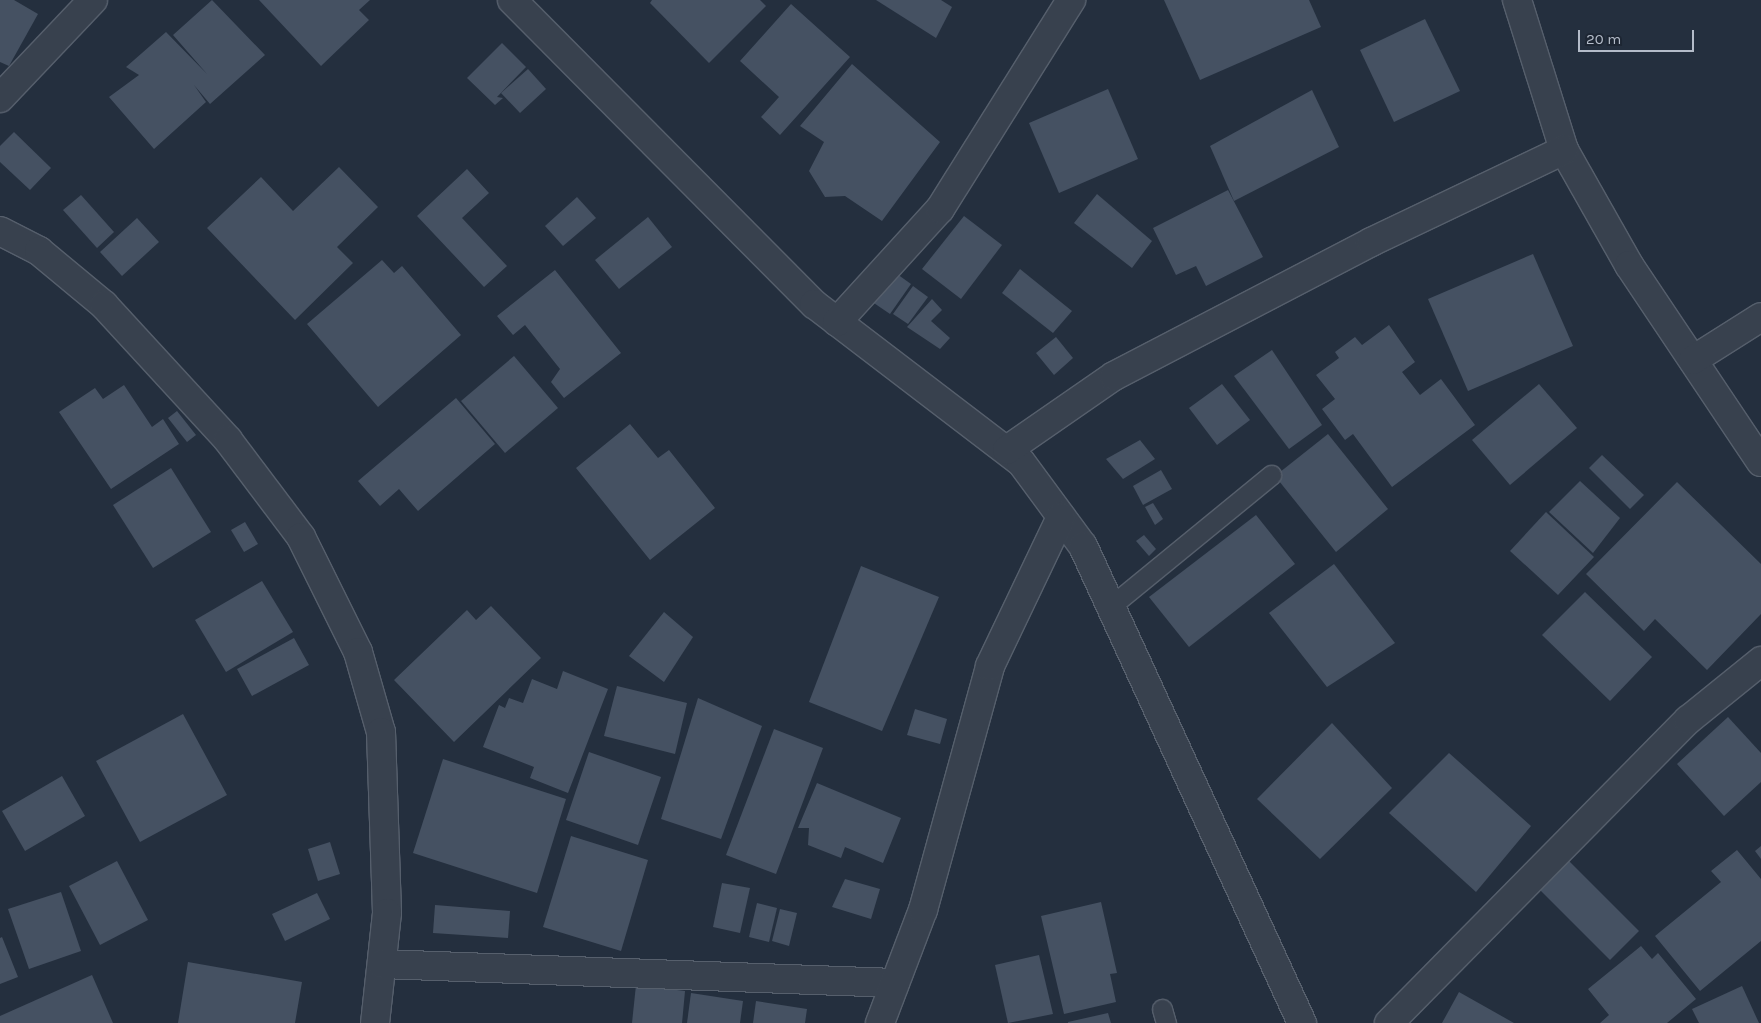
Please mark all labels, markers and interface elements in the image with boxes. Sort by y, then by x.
scale bar [1581,20,1697,52]
text: 20 m [1586,30,1621,48]

